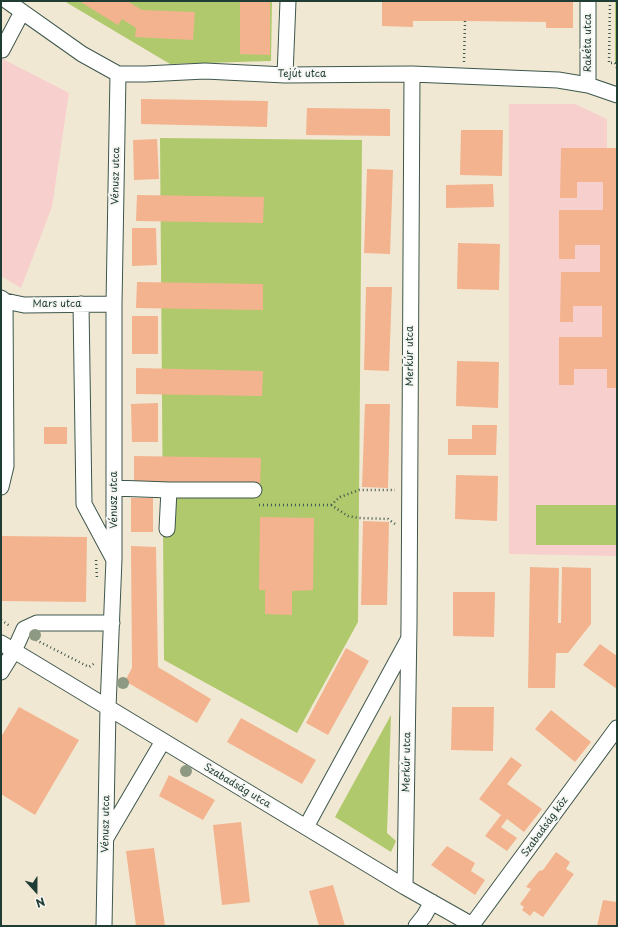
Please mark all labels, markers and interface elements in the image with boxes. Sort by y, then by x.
street label: Rakéta utca [582,14,594,72]
street label: Tejút utca [278,68,326,80]
street label: Vénusz utca [109,147,123,205]
street label: Mars utca [33,298,81,310]
street label: Merkúr utca [404,326,416,386]
street label: Vénusz utca [108,471,120,529]
street label: Merkúr utca [400,732,414,792]
street label: Szabadság utca [201,761,273,811]
street label: Vénusz utca [99,795,113,853]
street label: Szabadság köz [519,795,571,859]
north arrow [16,871,56,911]
text: N [33,893,48,912]

